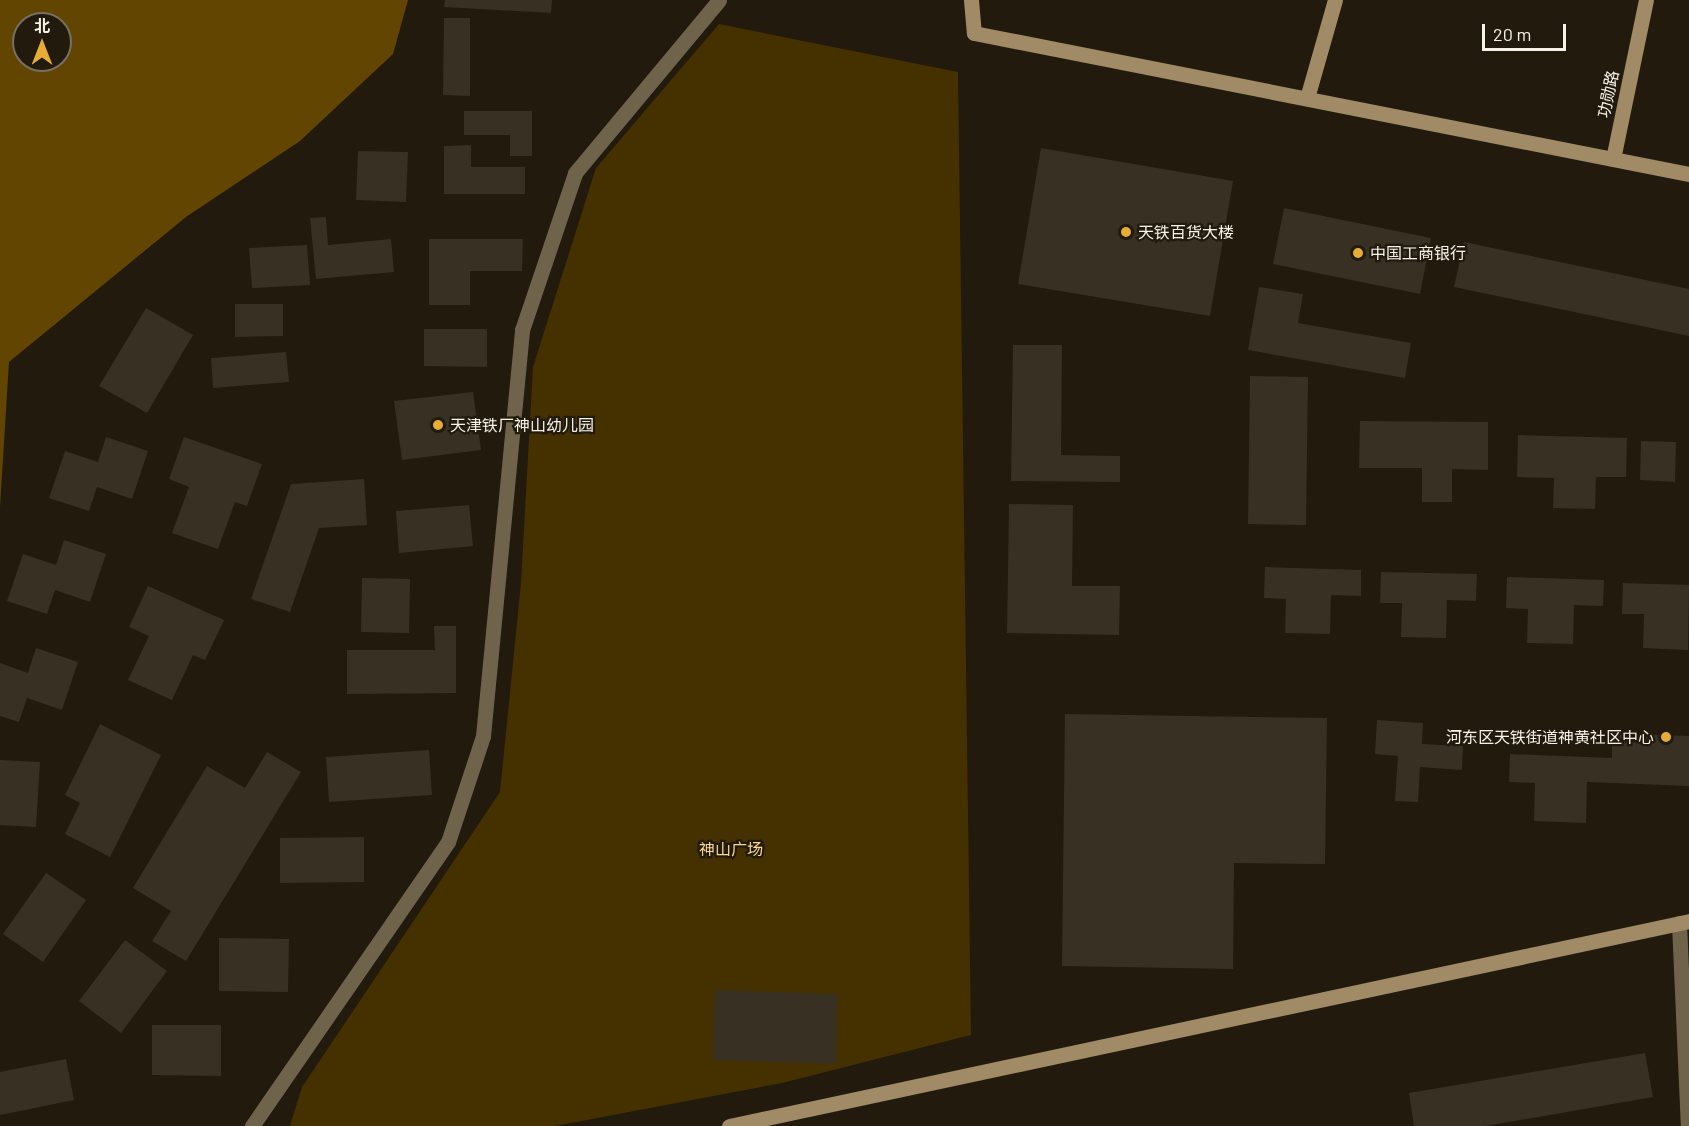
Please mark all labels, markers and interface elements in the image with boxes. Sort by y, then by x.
north arrow [12,12,72,72]
scale bar [1485,12,1569,50]
text: 北 [34,16,50,35]
text: 20 m [1493,23,1531,45]
street label: 功勋路 [1594,69,1622,119]
place label: 天铁百货大楼 [1138,222,1234,242]
marker: 天铁百货大楼 [1119,225,1133,239]
place label: 中国工商银行 [1370,243,1466,263]
marker: 中国工商银行 [1351,246,1365,260]
place label: 天津铁厂神山幼儿园 [450,415,594,435]
marker: 天津铁厂神山幼儿园 [431,418,445,432]
place label: 河东区天铁街道神黄社区中心 [1446,727,1654,747]
marker: 河东区天铁街道神黄社区中心 [1659,730,1673,744]
park label: 神山广场 [699,839,763,859]

